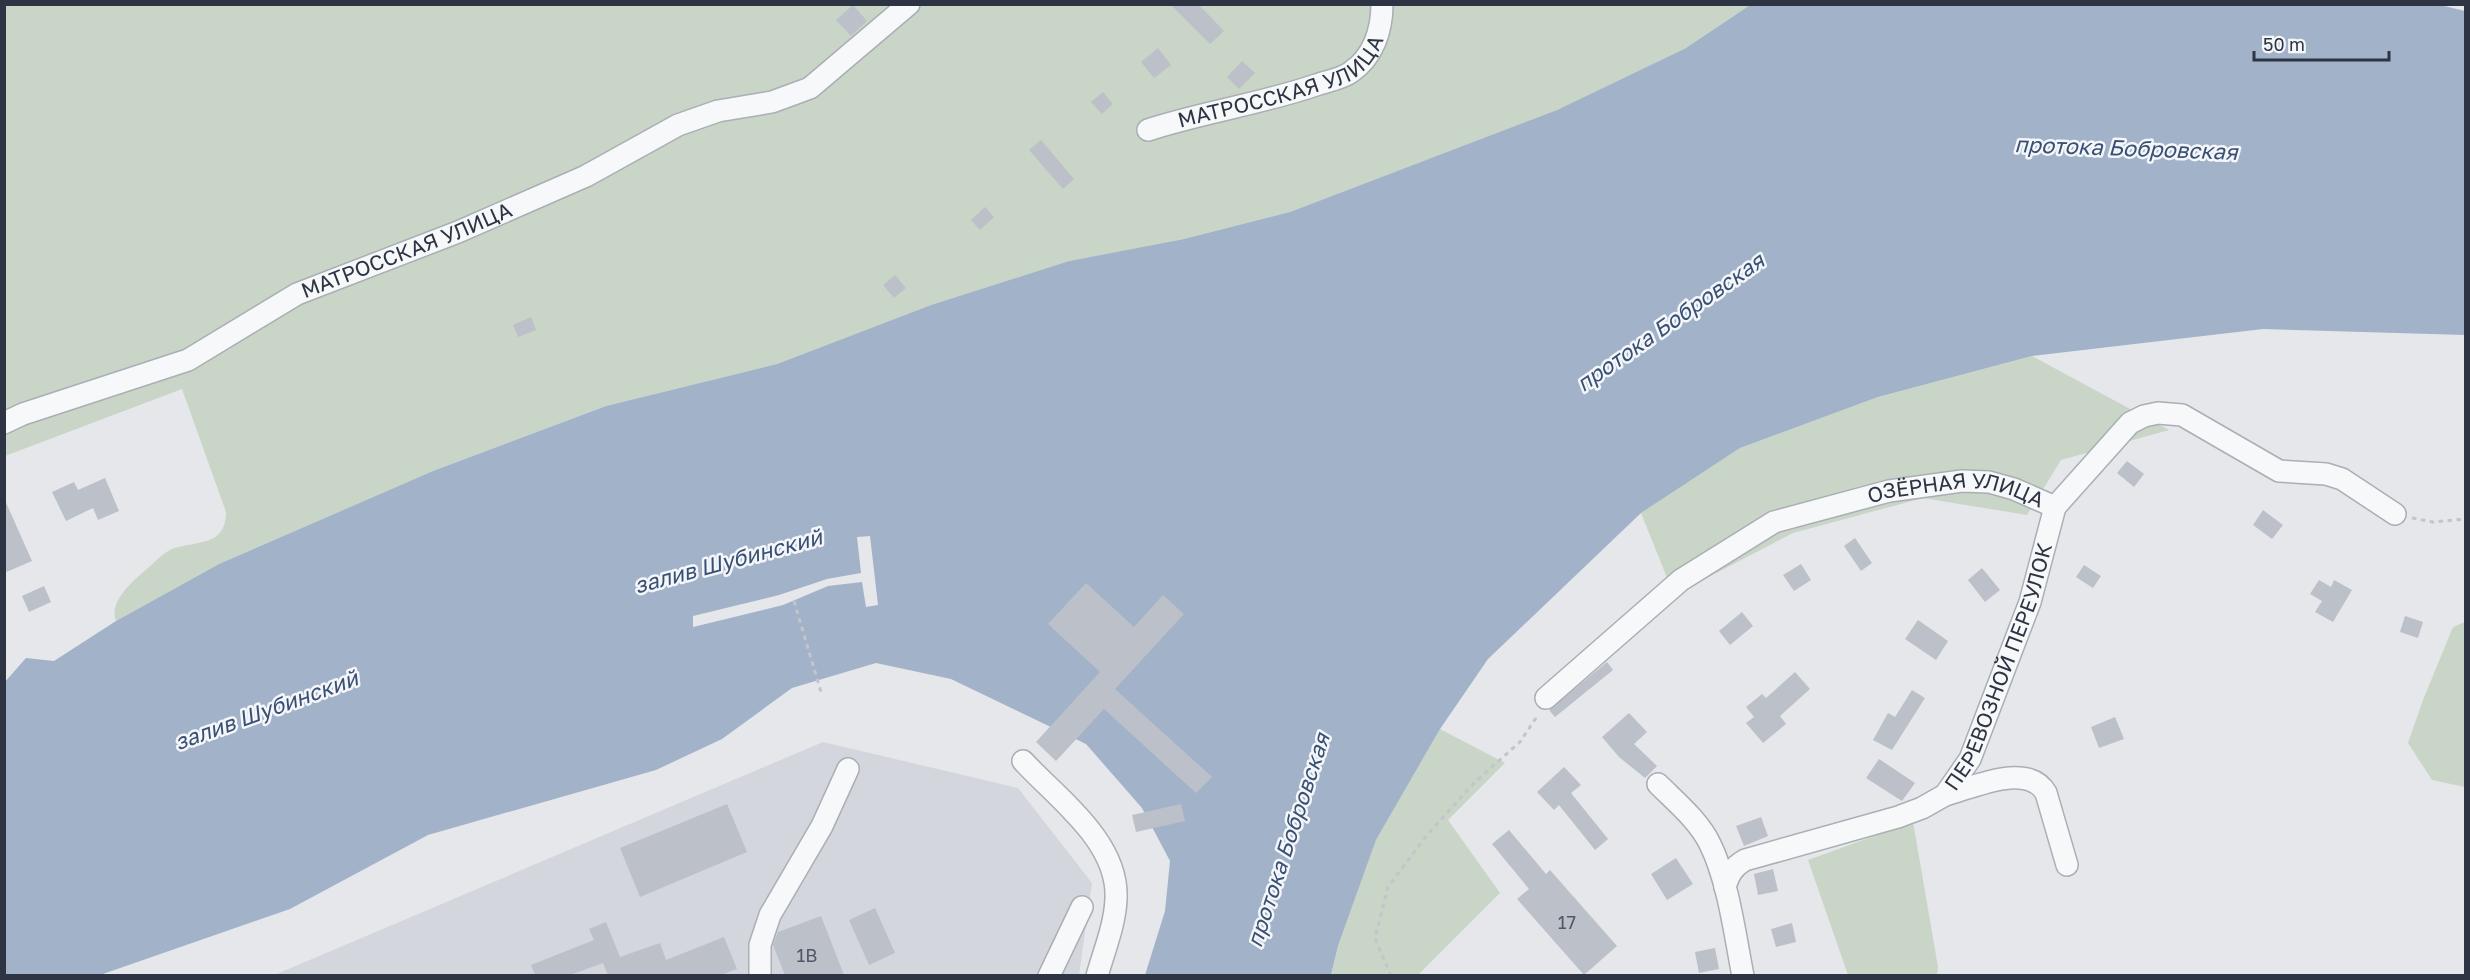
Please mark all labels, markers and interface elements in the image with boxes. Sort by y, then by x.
scale bar [2254,24,2389,62]
street label: МАТРОССКАЯ УЛИЦА [1175,31,1388,133]
text: 50 m [2263,33,2305,55]
water label: протока Бобровская [2014,130,2240,165]
street label: МАТРОССКАЯ УЛИЦА [297,196,516,303]
water label: протока Бобровская [1571,246,1770,397]
street label: ОЗЁРНАЯ УЛИЦА [1864,467,2048,513]
water label: залив Шубинский [631,522,826,599]
street label: ПЕРЕВОЗНОЙ ПЕРЕУЛОК [1938,540,2057,795]
water label: залив Шубинский [170,663,363,755]
water label: протока Бобровская [1240,728,1335,950]
house number: 17 [1558,911,1576,933]
house number: 1В [797,944,817,966]

